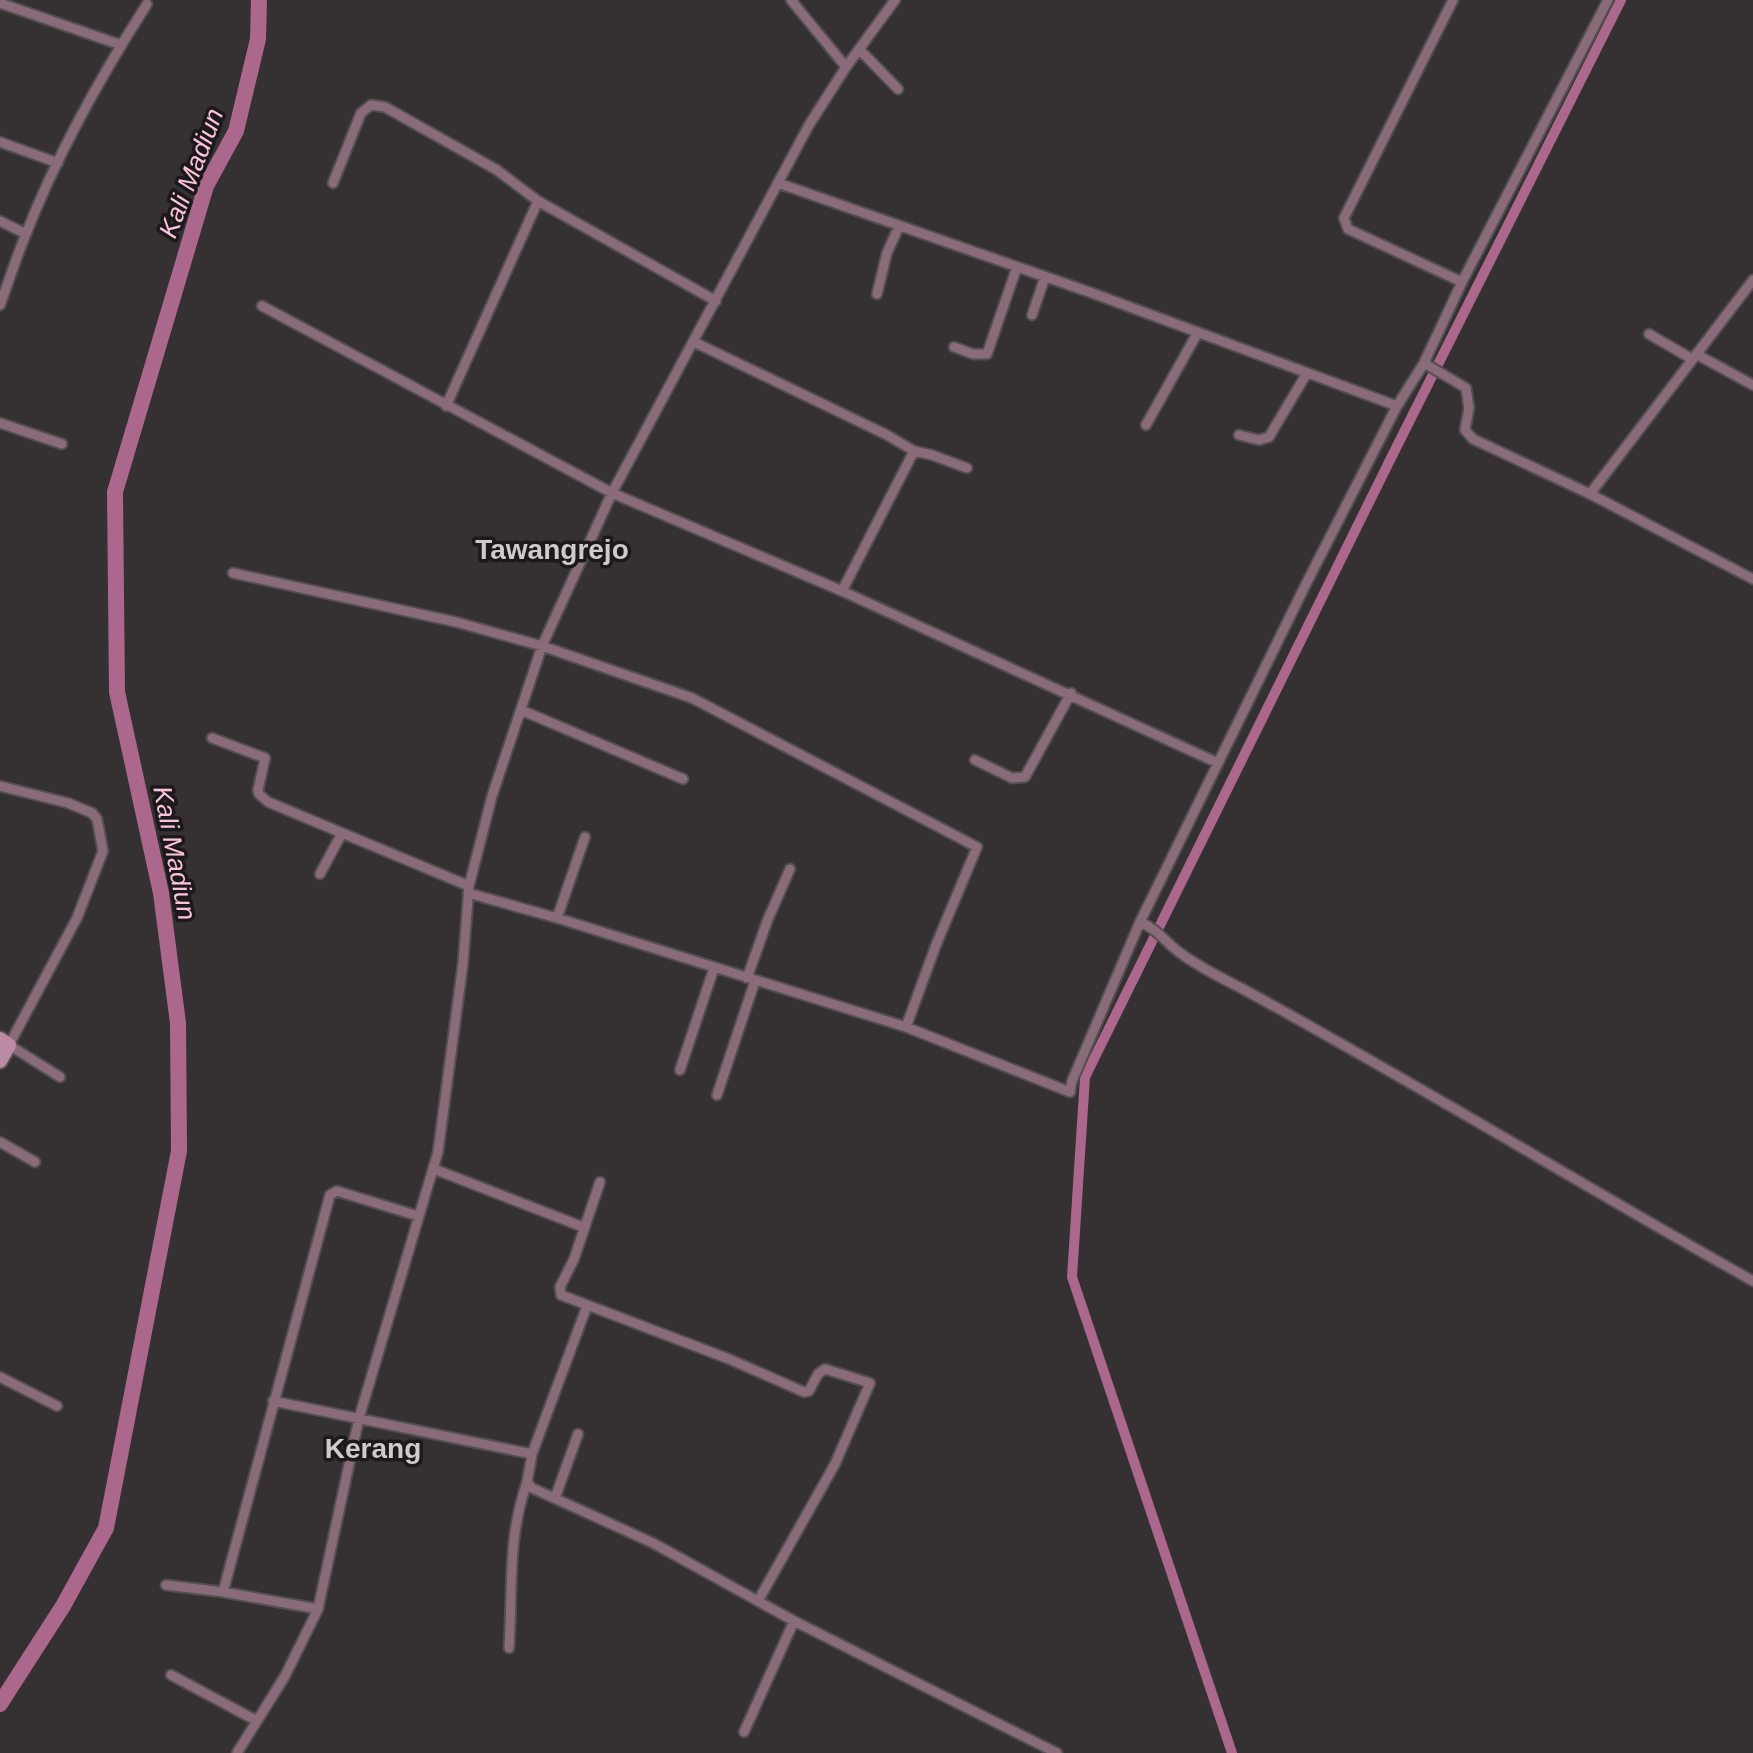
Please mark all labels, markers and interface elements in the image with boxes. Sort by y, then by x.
water label: Kali Madiun [153,104,229,242]
district label: Tawangrejo [475,534,629,565]
water label: Kali Madiun [147,783,203,923]
district label: Kerang [325,1433,421,1464]

